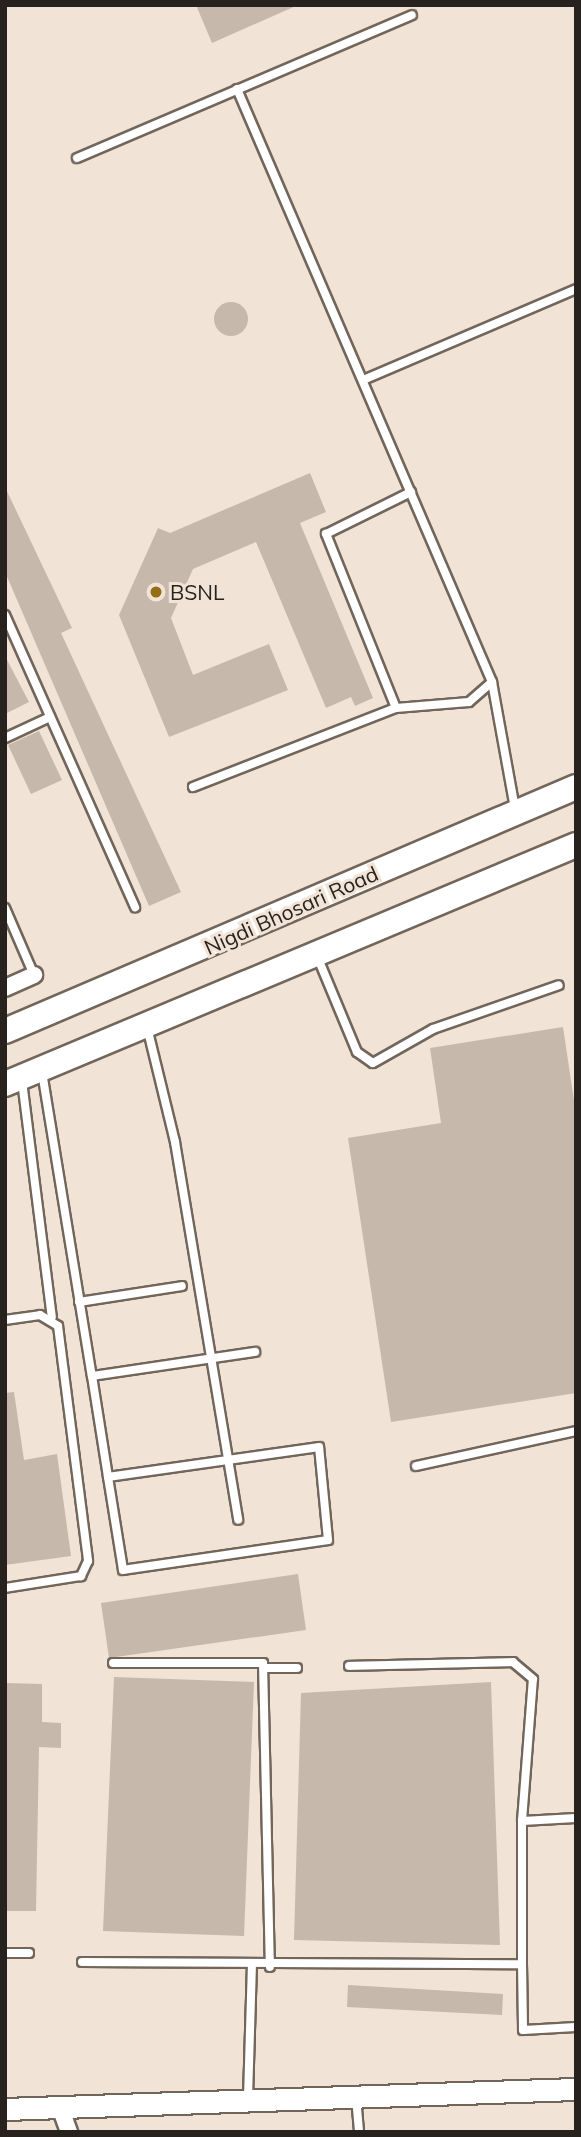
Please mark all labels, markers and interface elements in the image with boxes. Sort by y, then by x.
place label: BSNL [170,579,224,605]
marker: BSNL [148,584,164,600]
street label: Nigdi Bhosari Road [200,860,382,960]

